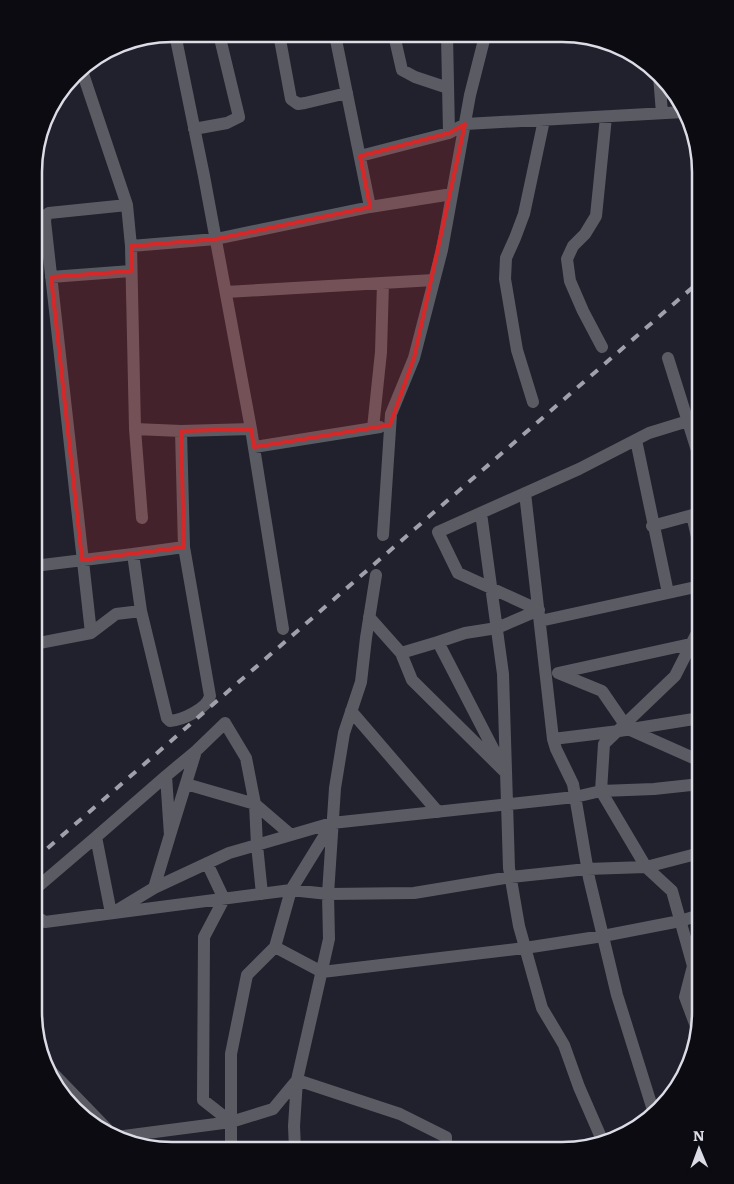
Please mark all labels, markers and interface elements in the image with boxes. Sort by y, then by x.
north arrow [674,1124,724,1174]
text: N [693,1125,705,1145]

